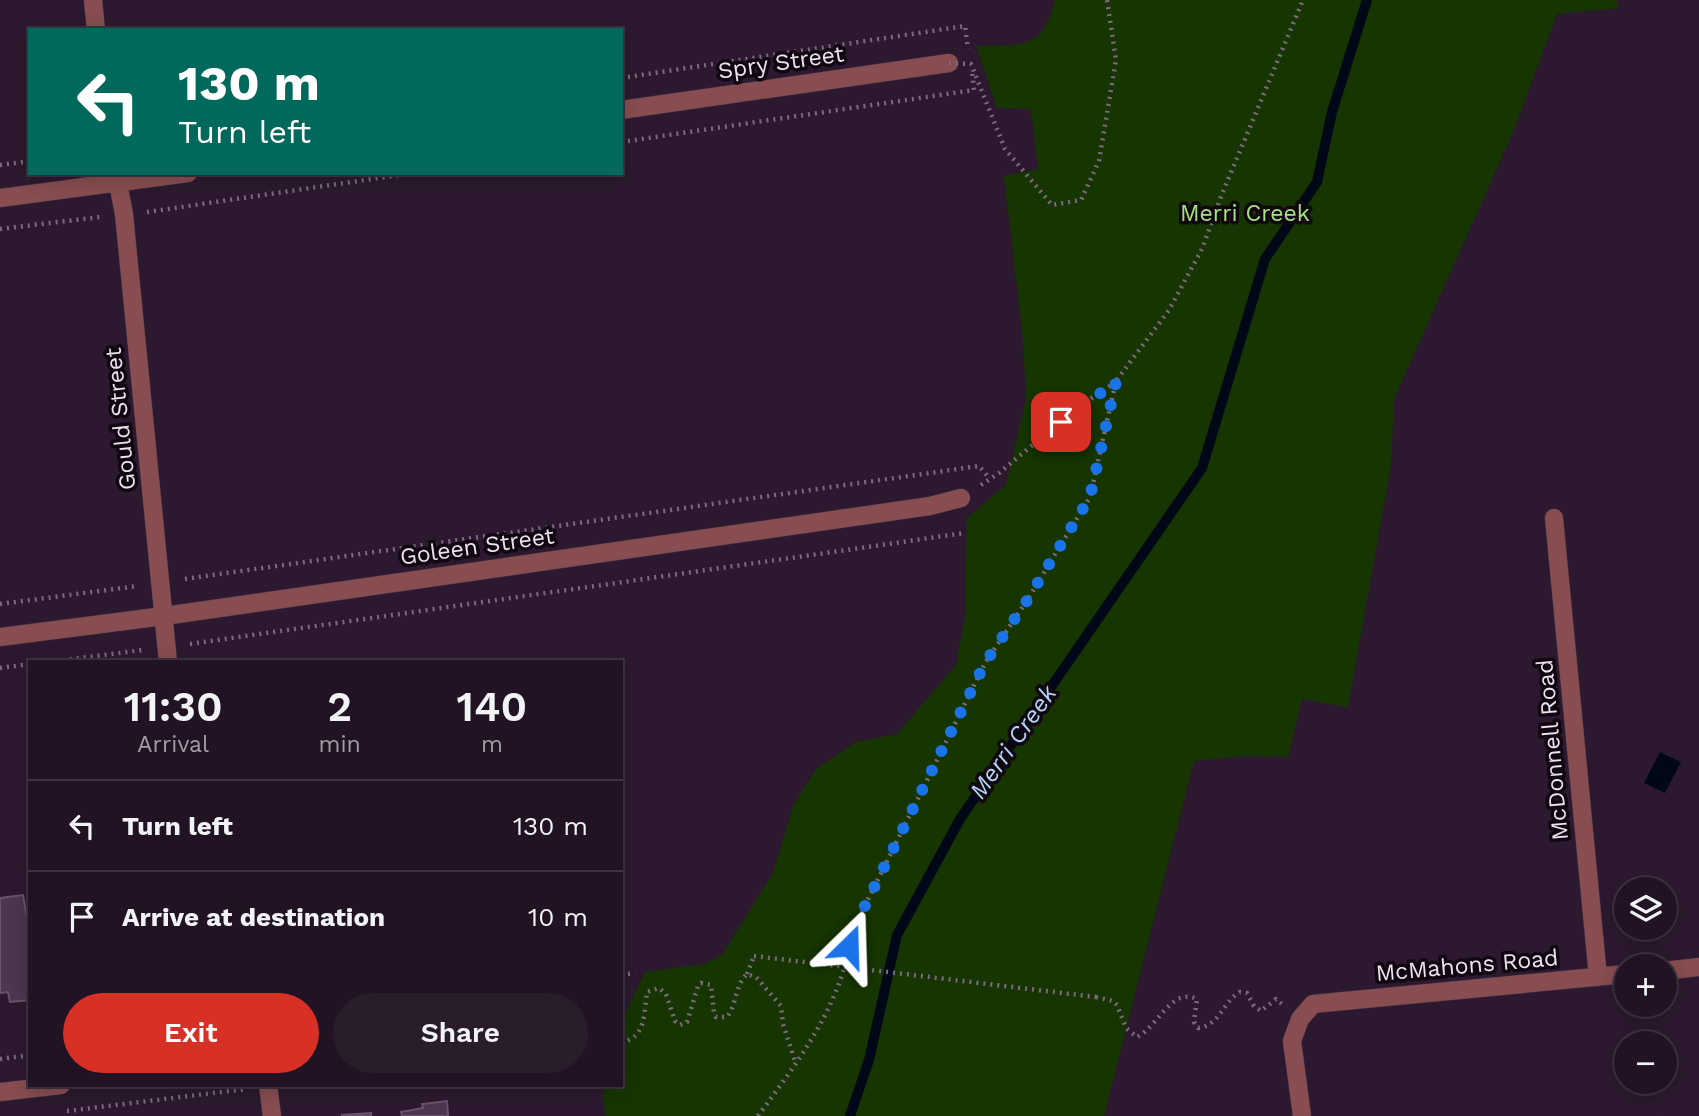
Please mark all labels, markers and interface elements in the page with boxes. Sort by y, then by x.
street label: Spry Street [716,40,846,85]
text: 130 m [178,54,320,112]
icon: left [63,56,154,147]
text: Turn left [178,113,311,151]
park label: Merri Creek [1180,200,1310,227]
street label: Gould Street [100,346,141,492]
pin [1031,392,1091,452]
icon: arrive [1042,403,1080,441]
street label: Goleen Street [398,522,556,571]
street label: McDonnell Road [1531,658,1574,842]
water label: Merri Creek [964,679,1063,804]
text: 11:30 [124,682,223,731]
text: 2 [327,682,352,731]
text: 140 [456,682,527,731]
text: Arrival [137,731,209,758]
text: min [318,731,361,758]
text: m [481,731,503,758]
icon: left [63,807,101,845]
text: Turn left [122,811,233,841]
text: 130 m [513,811,588,841]
map controls [1614,877,1677,1094]
button: layers [1614,877,1677,940]
icon: arrive [63,898,101,936]
text: Arrive at destination [122,902,385,932]
text: 10 m [528,902,588,932]
position arrow [812,909,886,983]
street label: McMahons Road [1375,944,1559,987]
button: + [1614,954,1677,1017]
button: Exit [63,993,319,1073]
button: Share [333,993,588,1073]
button: − [1614,1031,1677,1094]

